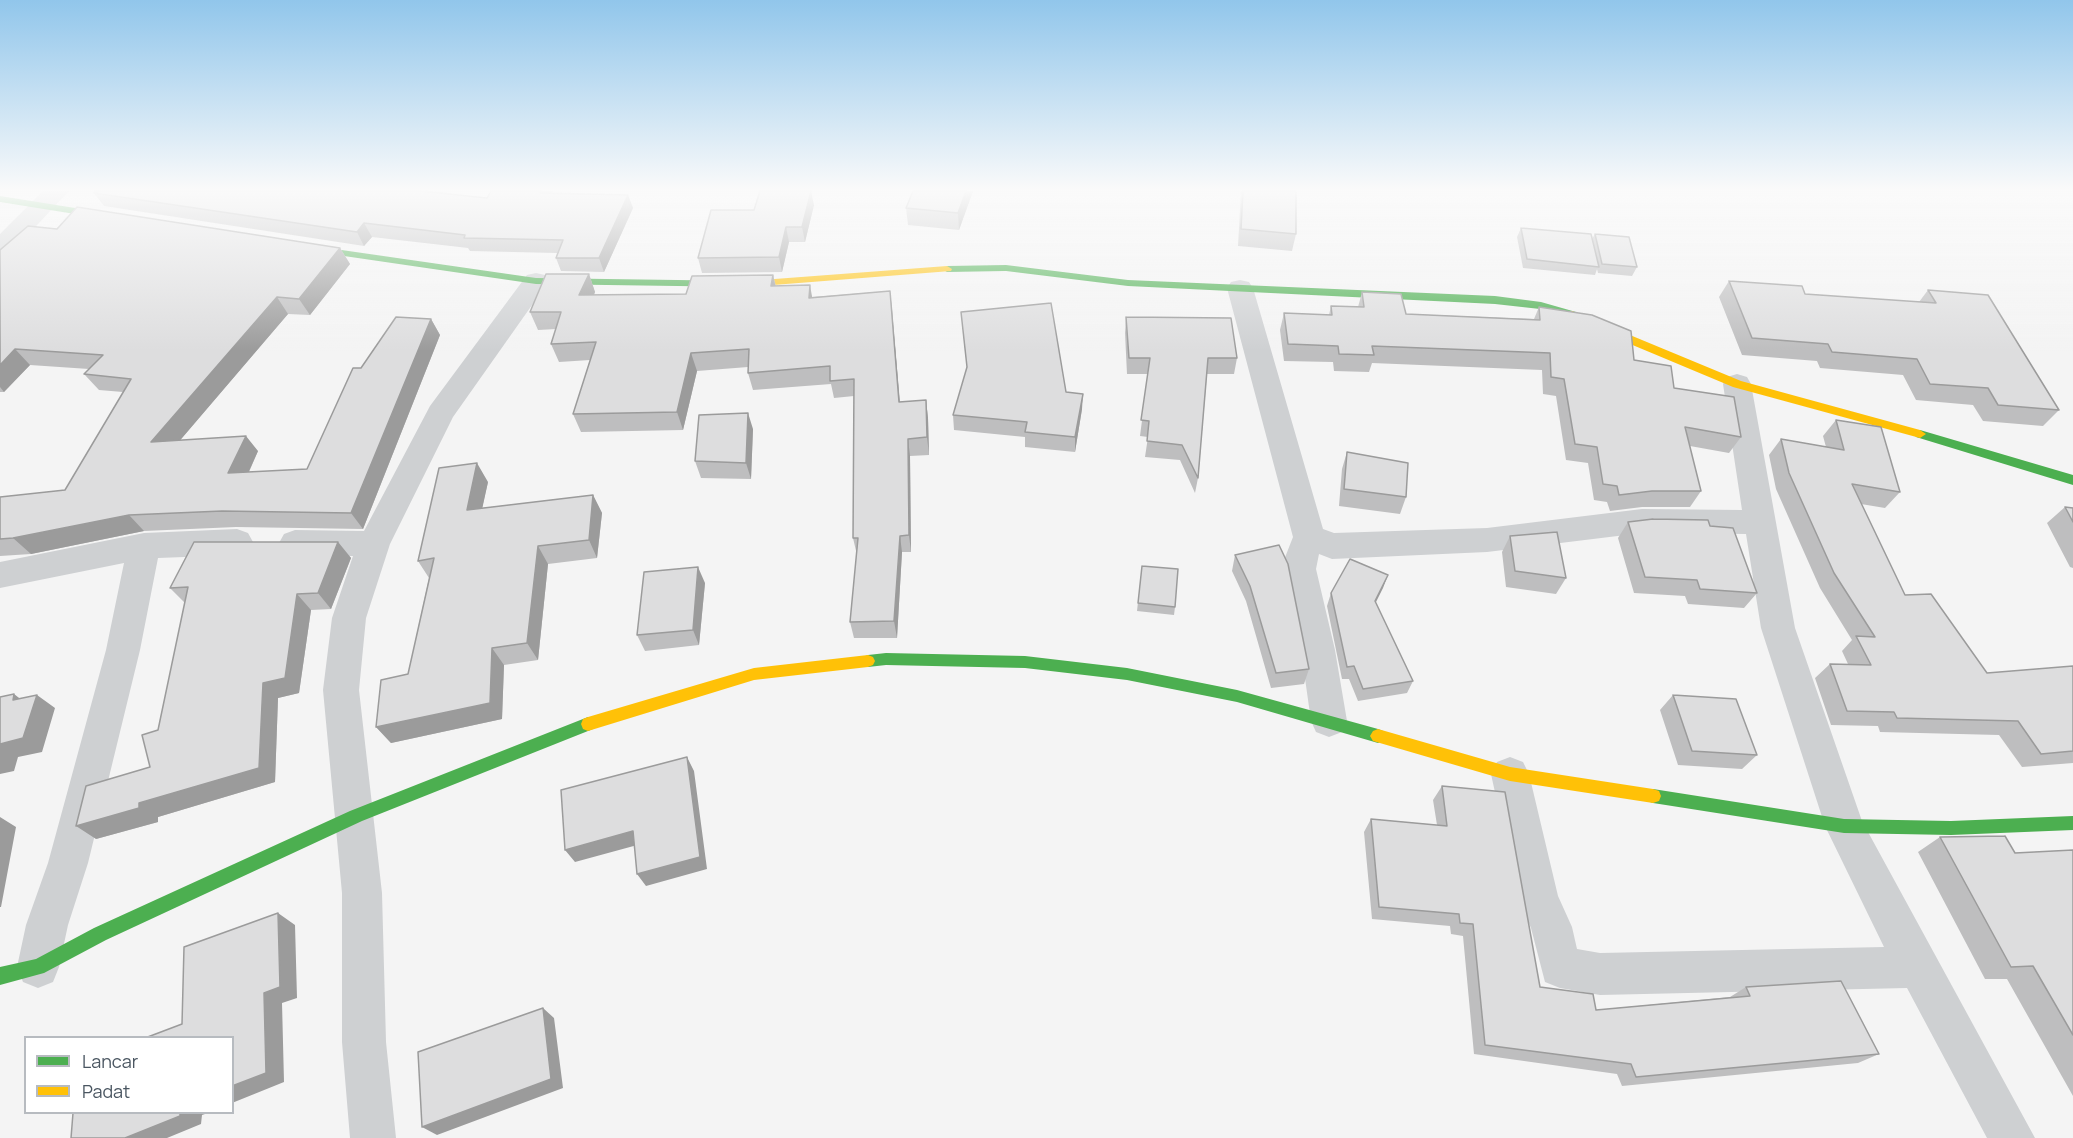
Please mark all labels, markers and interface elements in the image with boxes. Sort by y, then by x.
legend [24,1036,234,1114]
text: Lancar [82,1049,138,1073]
text: Padat [82,1079,130,1103]

